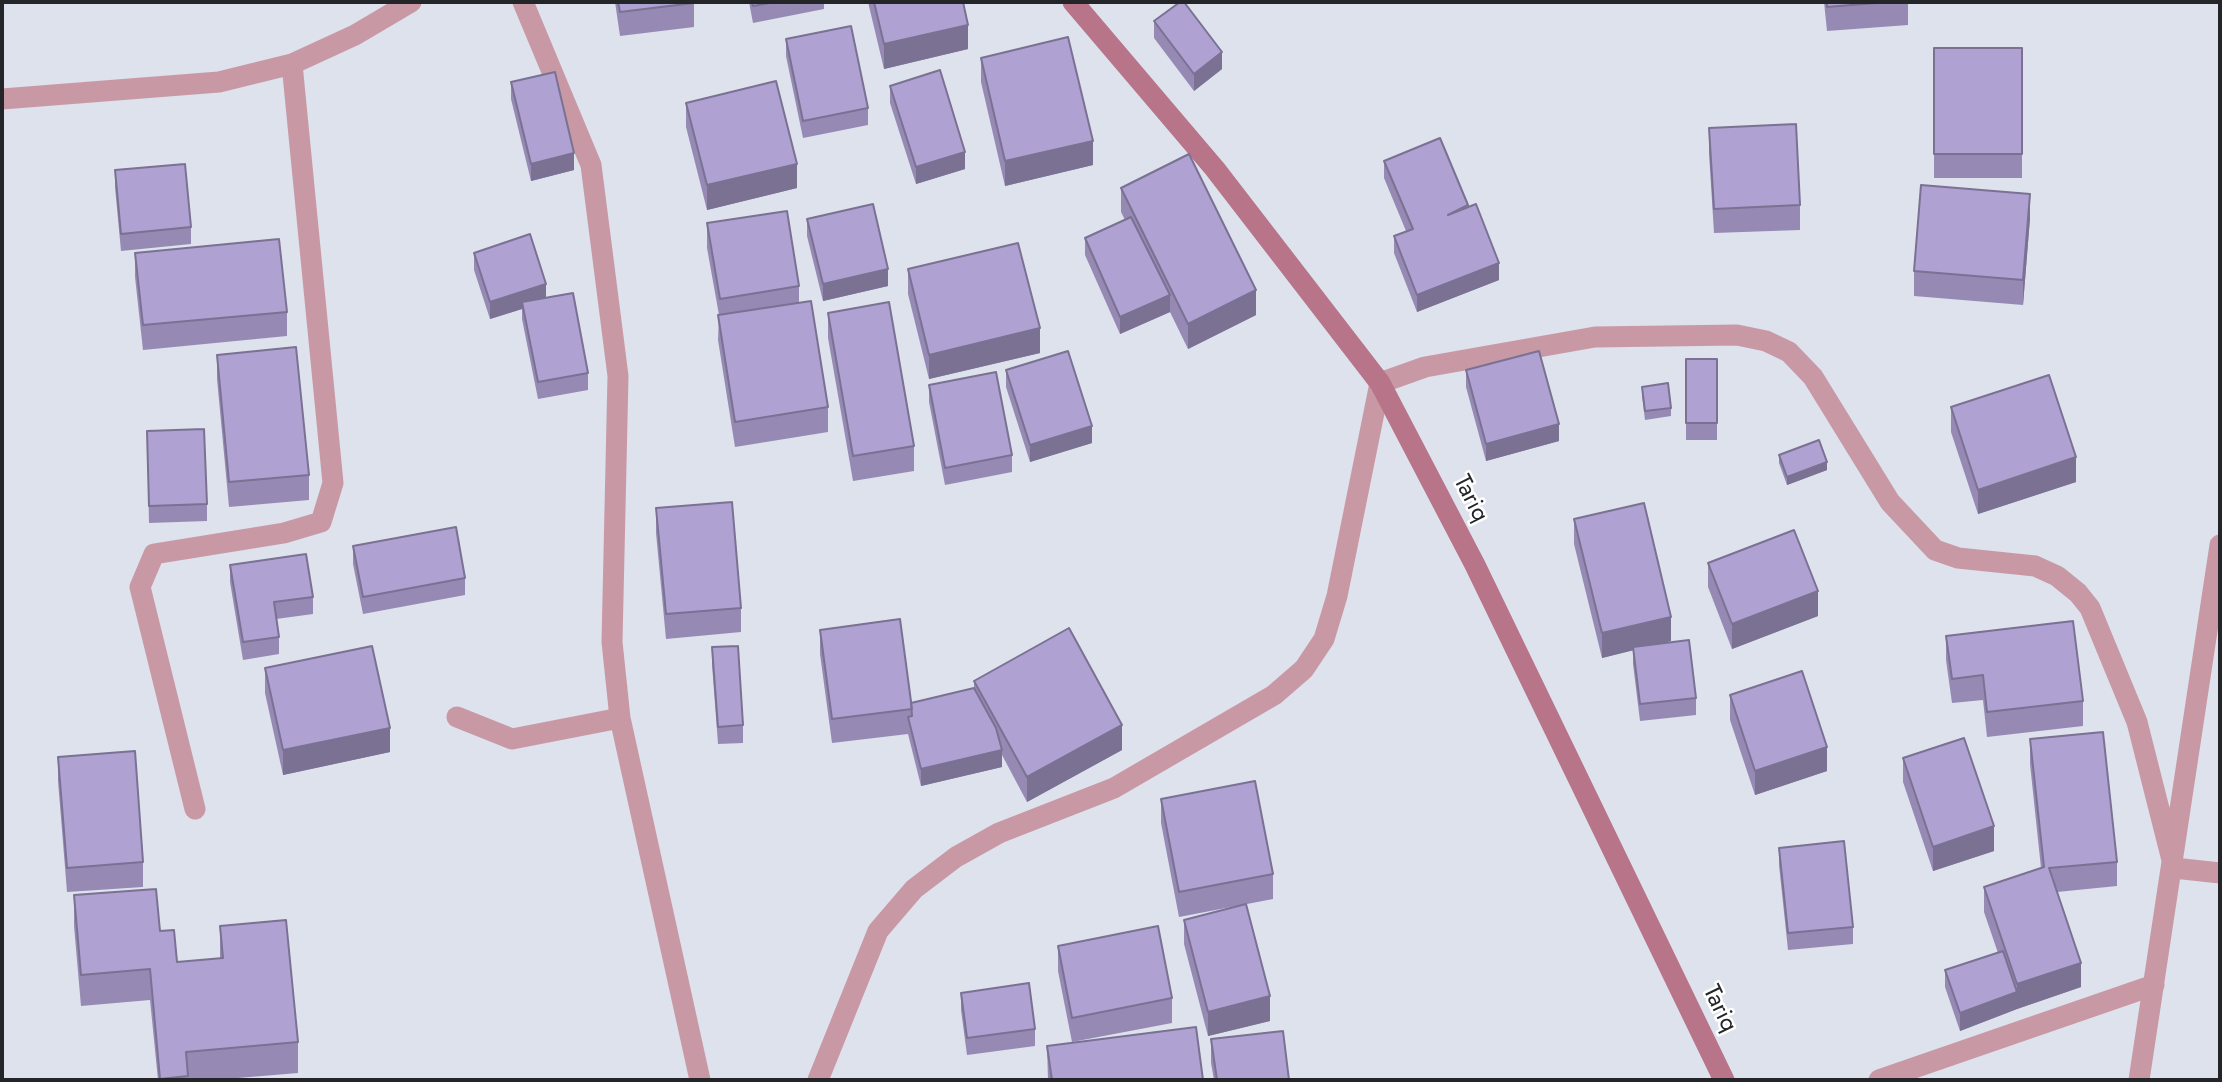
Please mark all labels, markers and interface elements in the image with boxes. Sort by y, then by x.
street label: Tariq [1446,471,1494,527]
street label: Tariq [1695,981,1743,1037]

